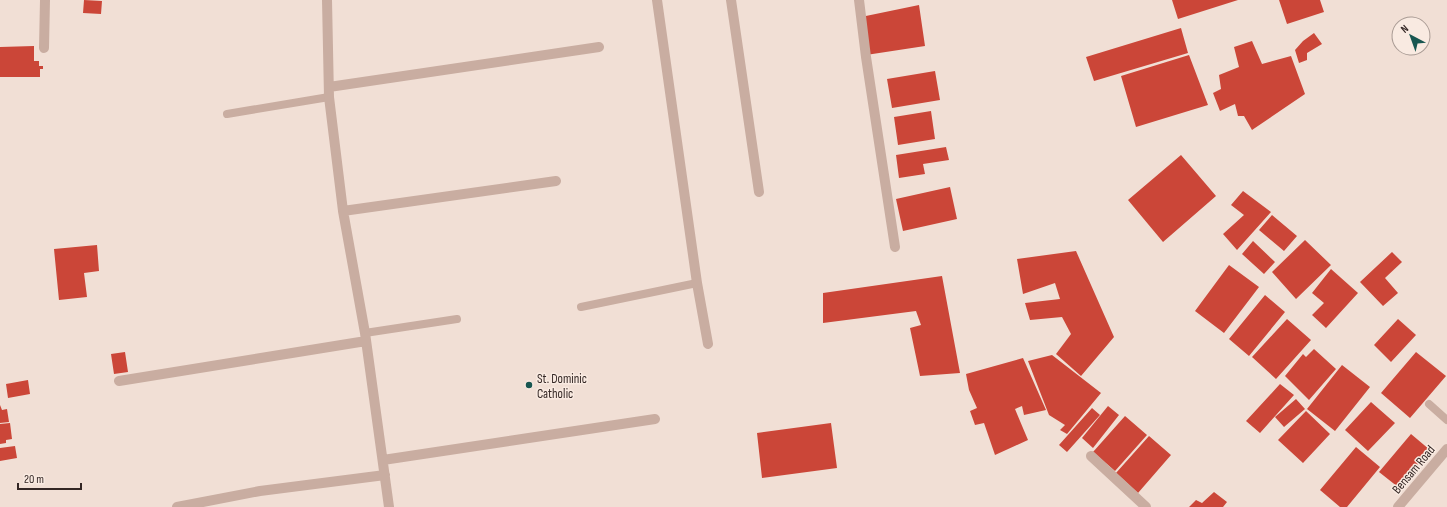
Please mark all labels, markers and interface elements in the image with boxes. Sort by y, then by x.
north arrow [1391,16,1431,56]
text: N [1398,22,1411,36]
place label: St. Dominic Catholic [537,371,587,402]
marker: St. Dominic Catholic [524,380,534,390]
street label: Bensam Road [1389,442,1439,497]
scale bar [18,465,81,491]
text: 20 m [24,472,44,487]

